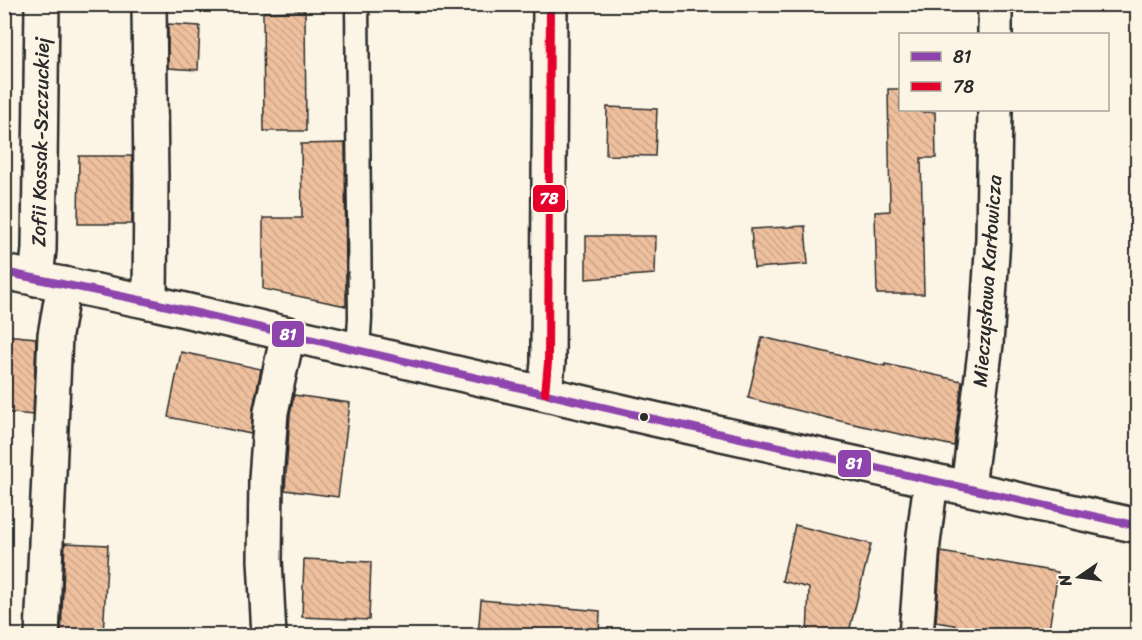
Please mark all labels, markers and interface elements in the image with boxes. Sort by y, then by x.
legend [899,33,1109,111]
street label: Zofii Kossak-Szczuckiej [21,36,60,247]
text: 81 [953,41,972,73]
text: 78 [953,71,974,103]
street label: Mieczysława Karłowicza [963,173,1012,388]
line badge: 78 [532,184,566,213]
text: 78 [540,184,559,213]
line badge: 81 [271,320,305,348]
text: 81 [279,320,296,349]
unlabelled marker [638,411,650,423]
line badge: 81 [837,449,872,478]
text: 81 [845,449,862,478]
north arrow [1049,547,1109,607]
text: N [1049,571,1081,590]

